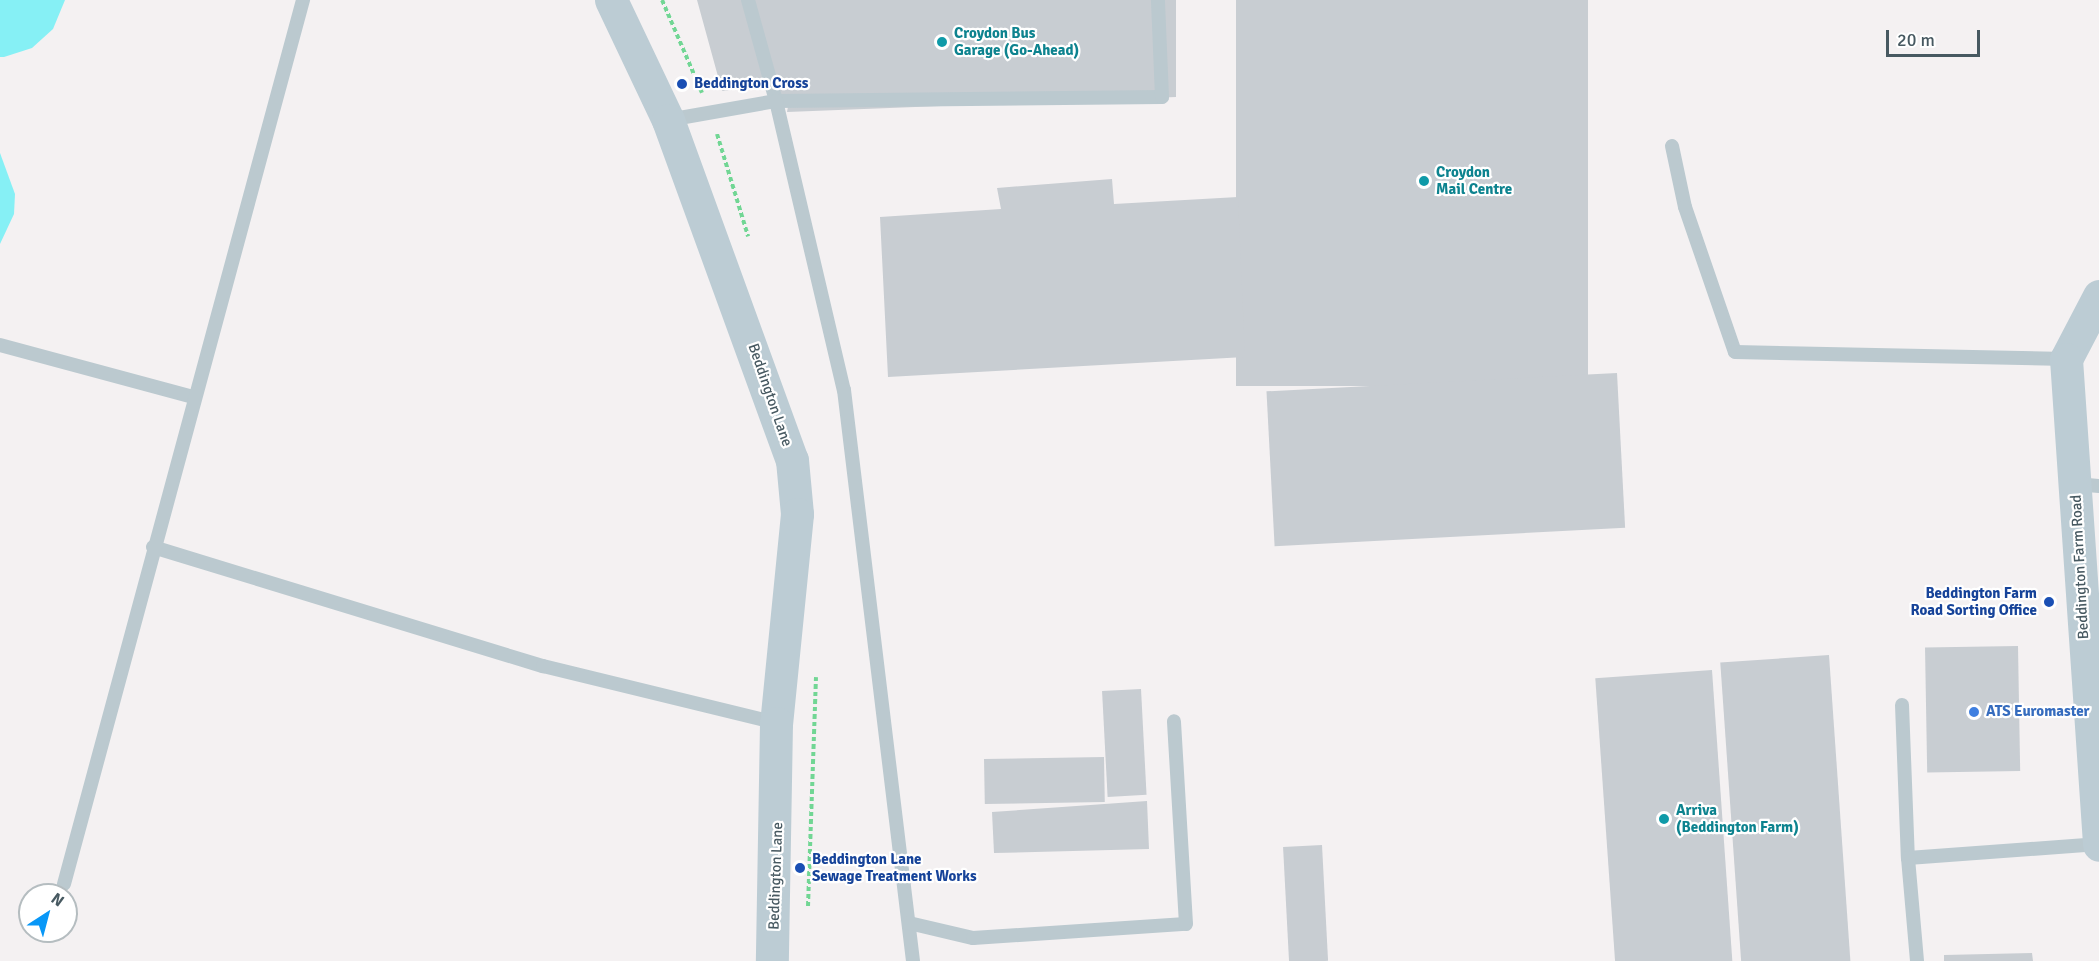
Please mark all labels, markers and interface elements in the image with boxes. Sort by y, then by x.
scale bar [1889,18,1984,56]
place label: Croydon Bus Garage (Go-Ahead) [954,24,1079,59]
text: 20 m [1897,29,1935,51]
marker: Croydon Bus Garage (Go-Ahead) [935,35,949,49]
place label: Beddington Cross [694,75,808,93]
marker: Beddington Cross [675,77,689,91]
place label: Croydon Mail Centre [1436,163,1512,198]
marker: Croydon Mail Centre [1417,174,1431,188]
street label: Beddington Lane [744,341,796,449]
street label: Beddington Farm Road [2067,494,2093,640]
place label: Beddington Farm Road Sorting Office [1911,584,2037,619]
marker: Beddington Farm Road Sorting Office [2042,595,2056,609]
place label: ATS Euromaster [1986,703,2090,721]
marker: ATS Euromaster [1967,705,1981,719]
place label: Arriva (Beddington Farm) [1676,801,1799,836]
marker: Arriva (Beddington Farm) [1657,812,1671,826]
street label: Beddington Lane [765,822,787,930]
place label: Beddington Lane Sewage Treatment Works [812,850,977,885]
marker: Beddington Lane Sewage Treatment Works [793,861,807,875]
north arrow [18,883,78,943]
text: N [47,889,68,911]

